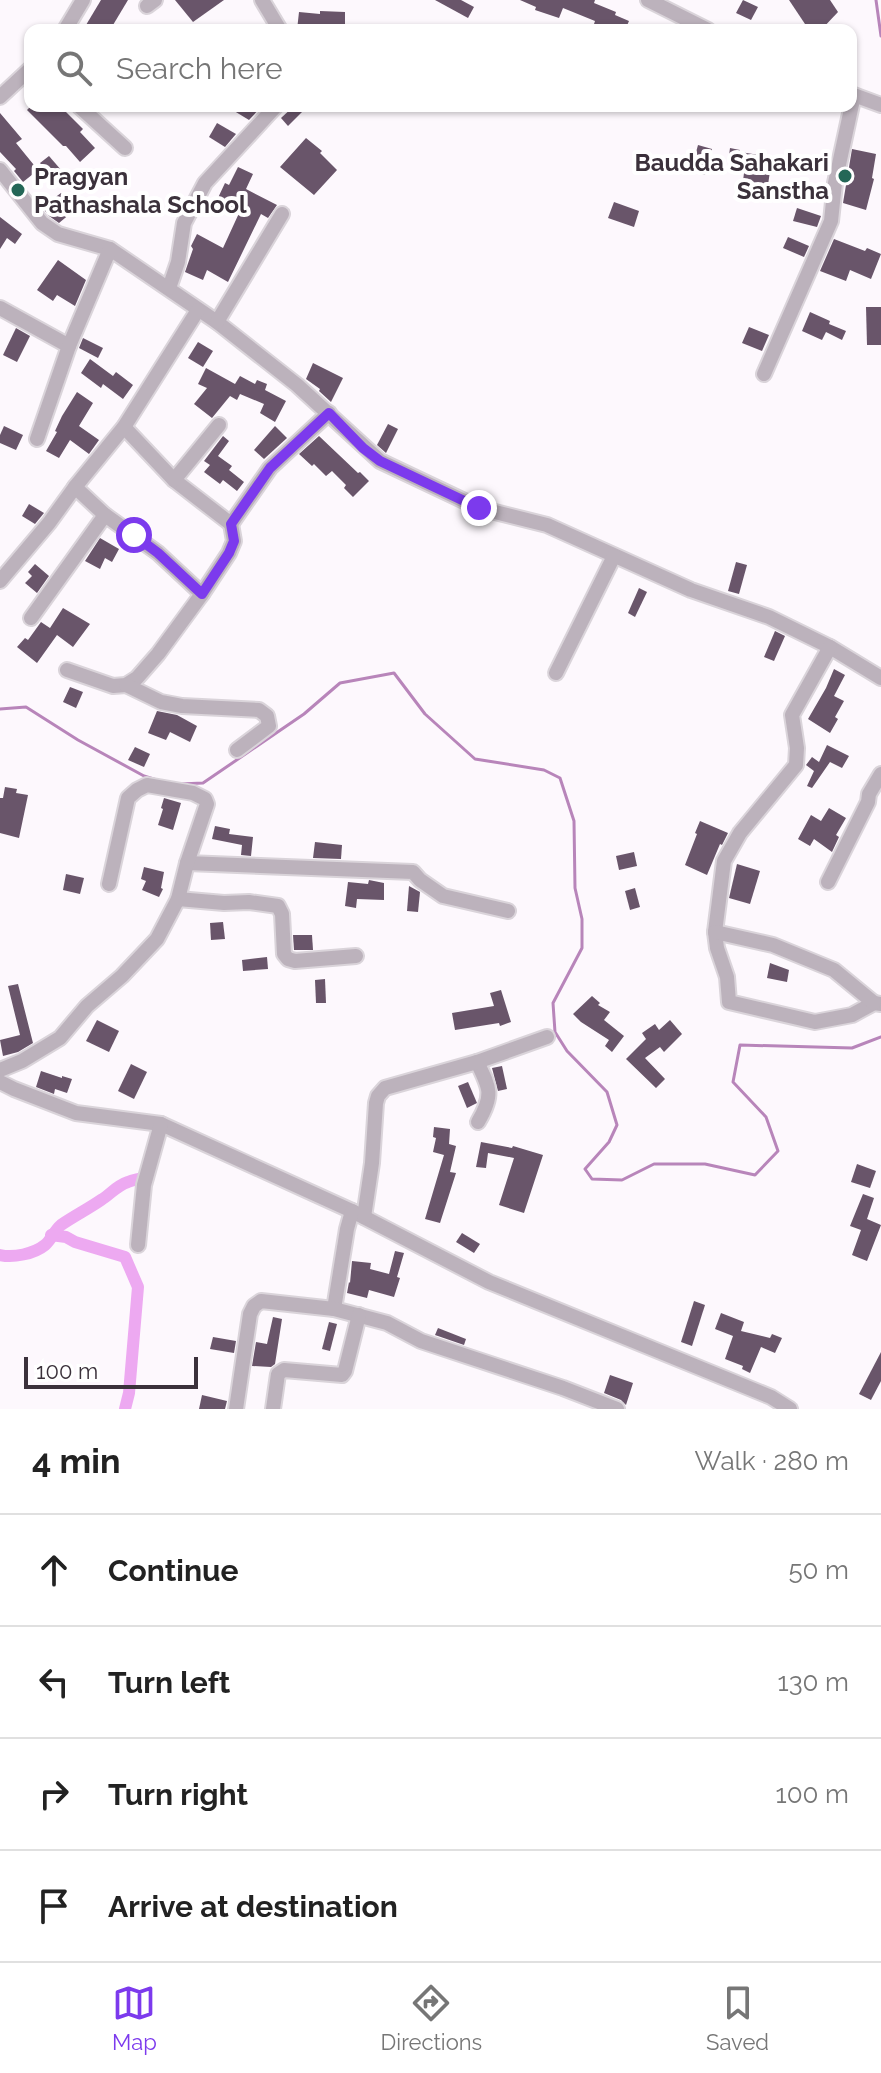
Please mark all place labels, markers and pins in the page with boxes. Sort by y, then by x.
place label: Baudda Sahakari Sanstha [634,148,829,205]
place label: Pragyan Pathashala School [34,162,247,219]
marker: Baudda Sahakari Sanstha [836,167,854,185]
marker: Pragyan Pathashala School [9,181,27,199]

